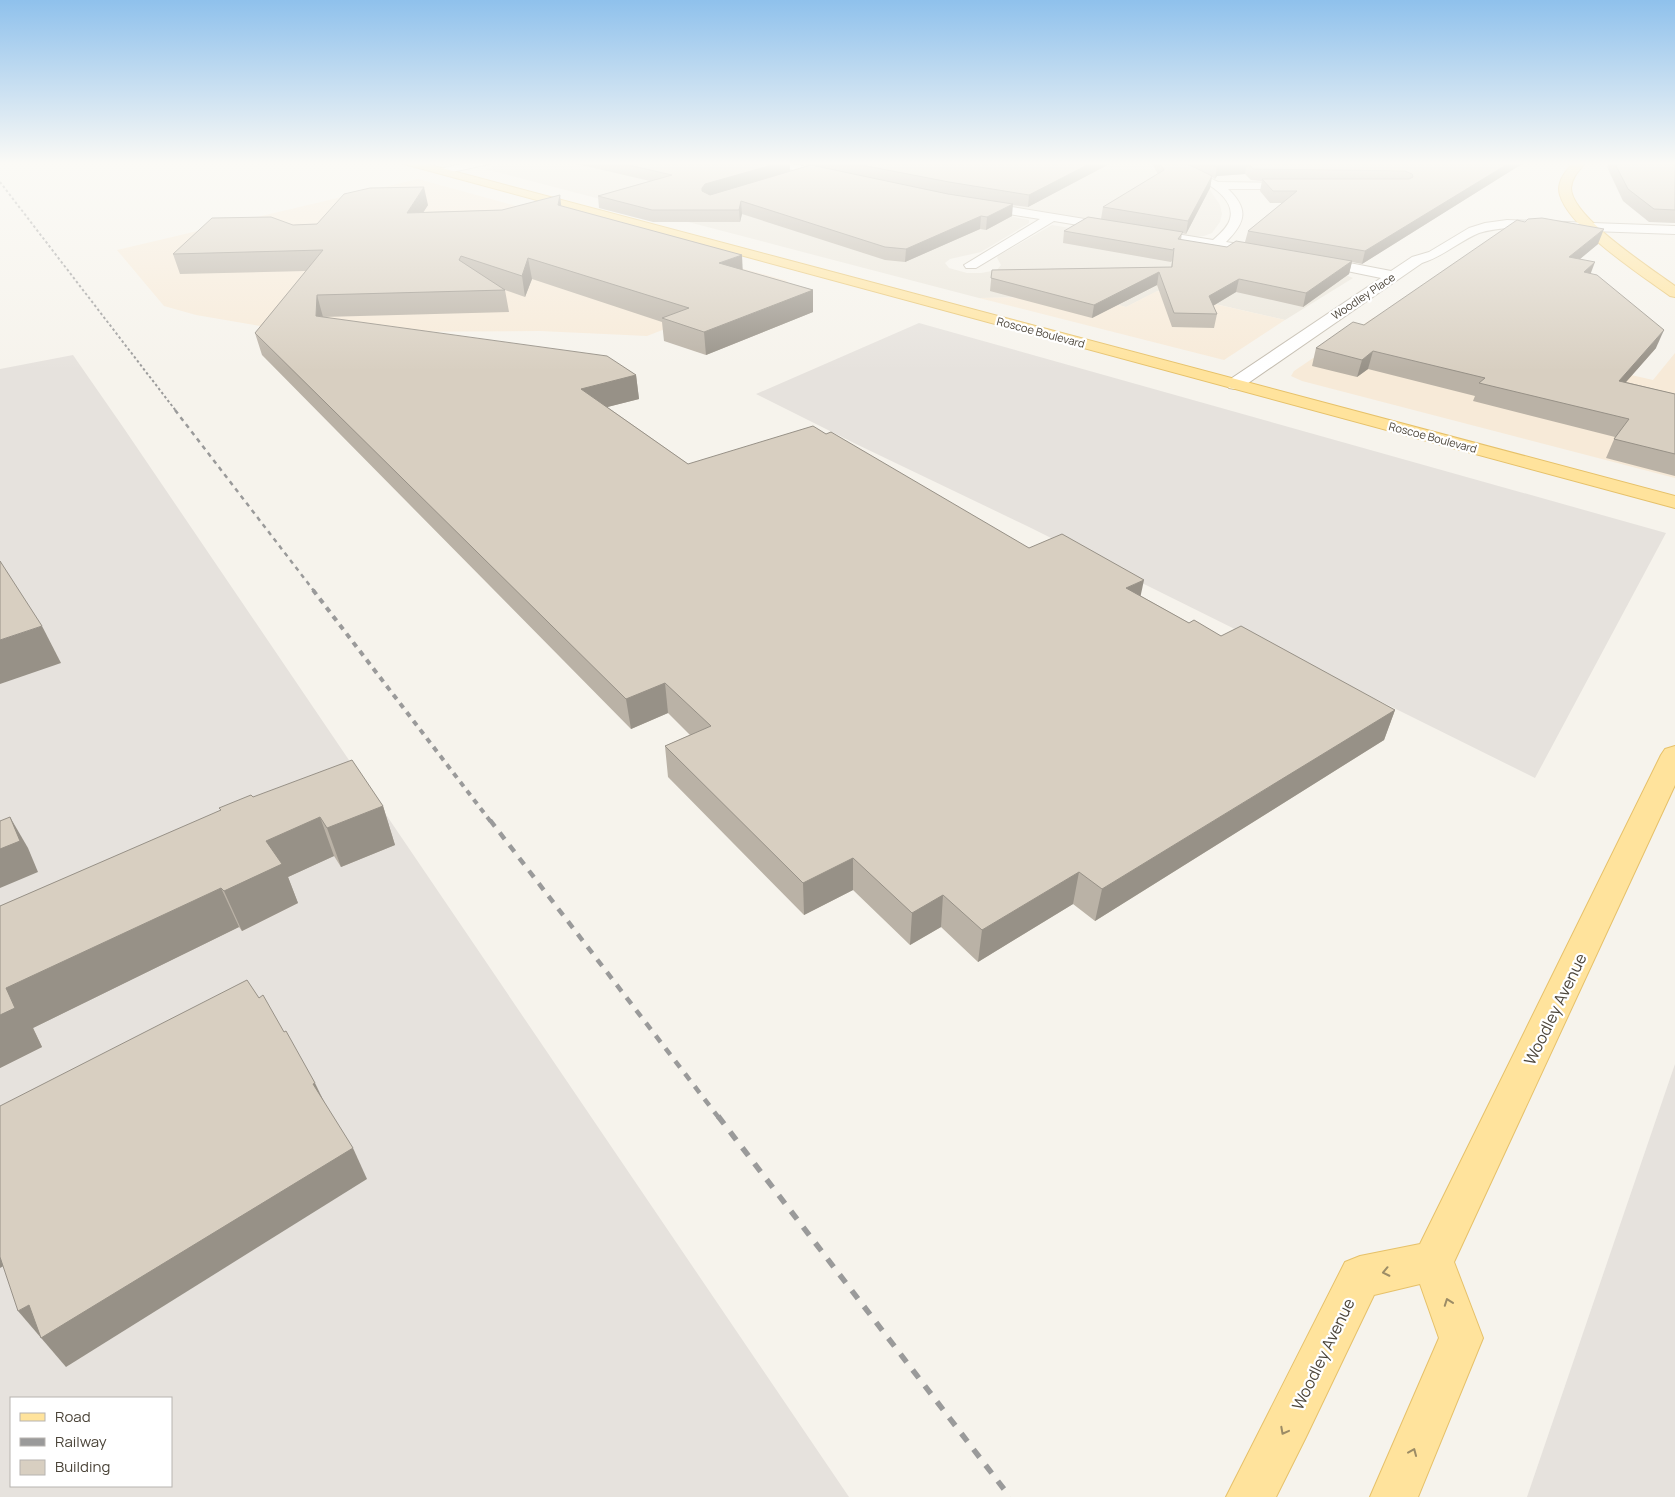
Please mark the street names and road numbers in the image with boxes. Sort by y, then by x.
street label: Woodley Place [1328,269,1398,323]
street label: Roscoe Boulevard [995,313,1087,351]
street label: Roscoe Boulevard [1387,418,1479,456]
street label: Woodley Avenue [1518,949,1592,1069]
street label: Woodley Avenue [1286,1294,1360,1414]

